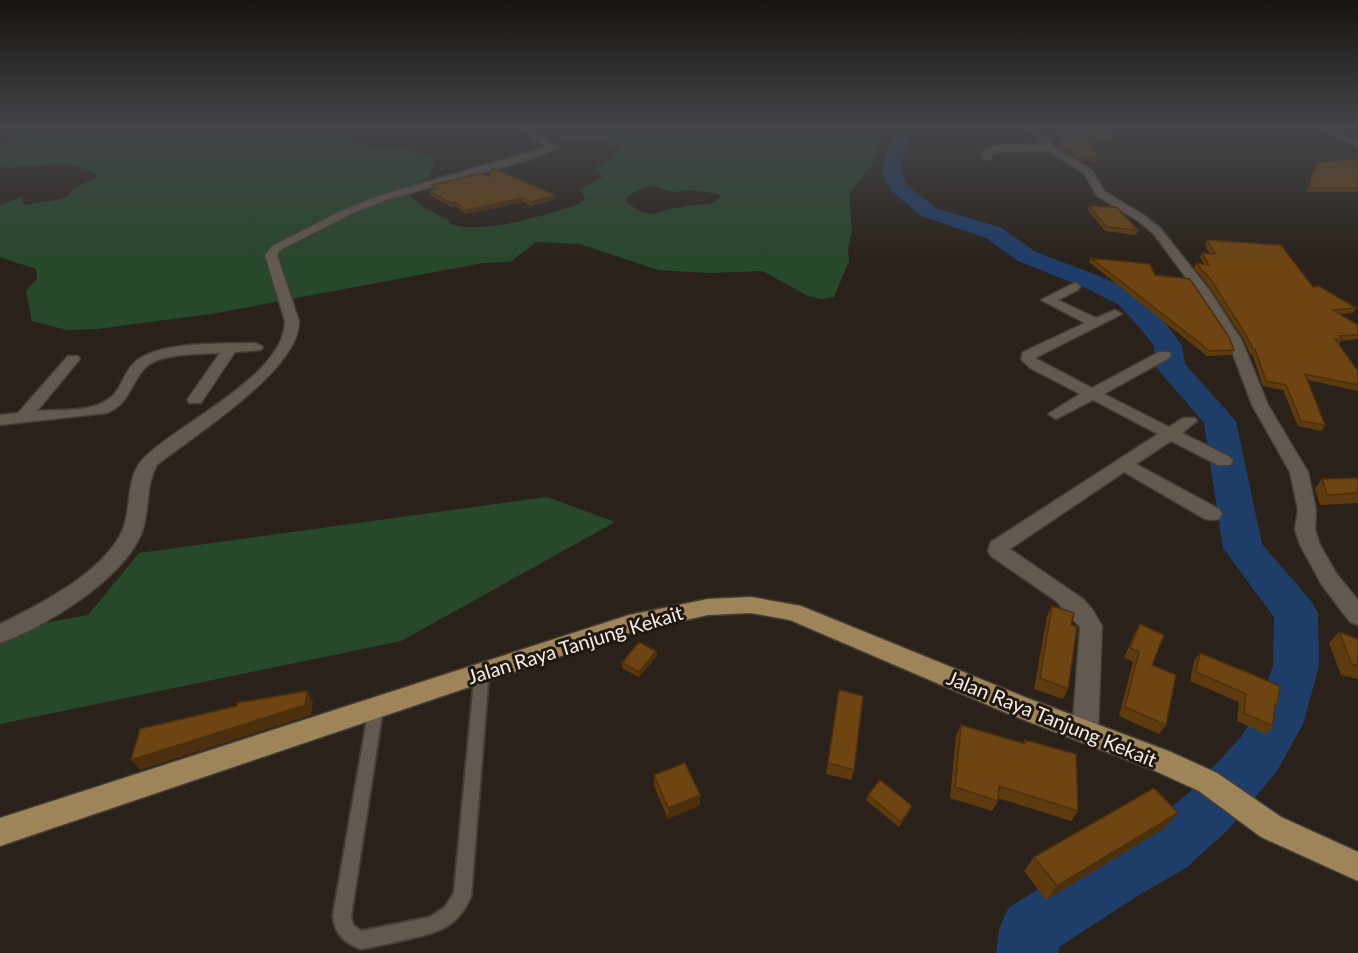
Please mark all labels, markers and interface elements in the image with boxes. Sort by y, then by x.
street label: Jalan Raya Tanjung Kekait [464,600,686,688]
street label: Jalan Raya Tanjung Kekait [944,665,1160,771]

